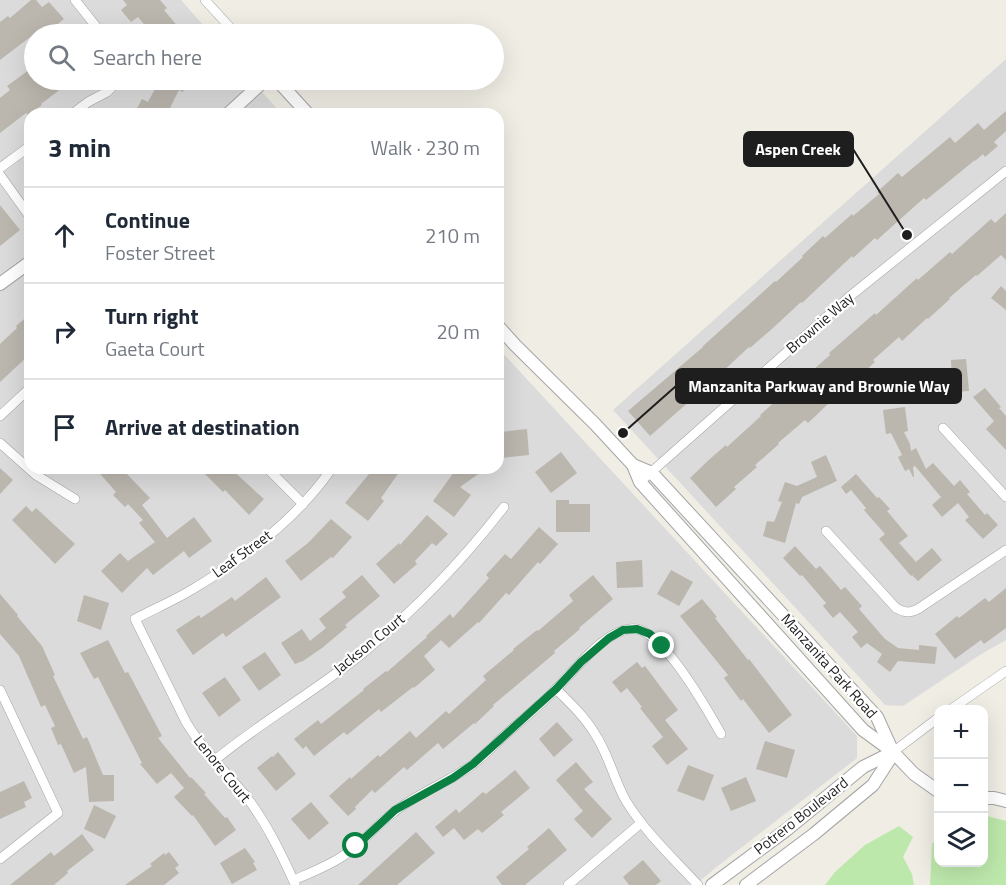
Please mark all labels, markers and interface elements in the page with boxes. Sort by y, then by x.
search box [24,24,504,90]
text: Search here [93,40,202,74]
icon: search [45,41,78,74]
text: 3 min [48,128,111,167]
text: Walk · 230 m [371,132,480,163]
callout: Aspen Creek [744,132,853,166]
text: Aspen Creek [755,137,842,161]
text: Continue [105,203,190,237]
icon: ahead [48,219,81,252]
text: 210 m [425,220,480,251]
text: Foster Street [105,237,215,268]
street label: Brownie Way [781,287,859,359]
text: Turn right [105,299,199,333]
icon: right [48,315,81,348]
text: 20 m [436,316,480,347]
text: Gaeta Court [105,333,205,364]
callout: Manzanita Parkway and Brownie Way [676,369,961,403]
text: Manzanita Parkway and Brownie Way [688,374,950,398]
text: Arrive at destination [105,410,300,444]
icon: arrive [48,411,81,444]
street label: Leaf Street [207,524,277,583]
street label: Jackson Court [328,607,410,680]
street label: Manzanita Park Road [776,608,883,723]
route end [648,632,674,658]
map controls [934,705,988,867]
button: + [934,705,988,759]
street label: Lenore Court [188,730,257,808]
button: − [934,759,988,813]
street label: Potrero Boulevard [749,771,853,860]
button: layers [934,813,988,867]
route start [342,832,368,858]

